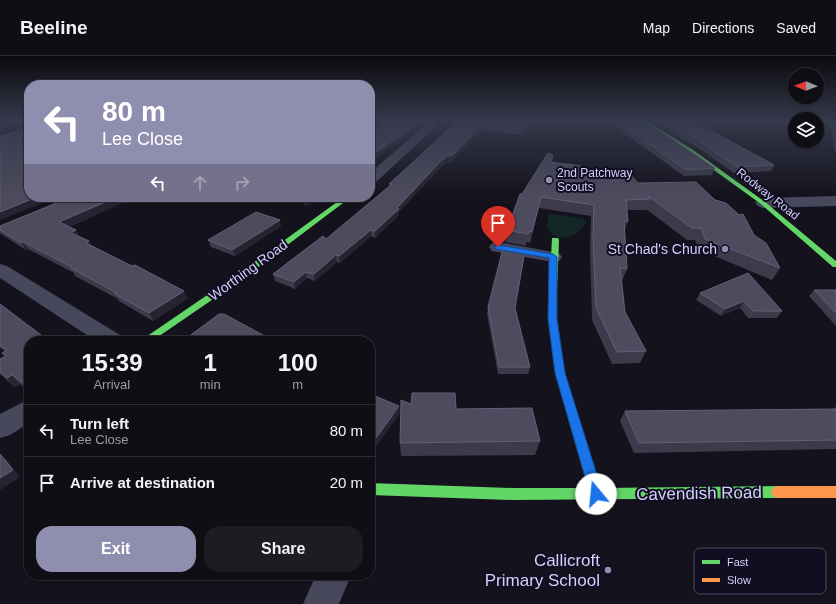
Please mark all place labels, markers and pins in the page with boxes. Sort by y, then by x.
place label: 2nd Patchway Scouts [557,166,632,194]
marker: 2nd Patchway Scouts [544,175,554,185]
pin [481,206,515,247]
place label: St Chad's Church [608,241,717,257]
marker: St Chad's Church [720,244,730,254]
place label: Callicroft Primary School [485,551,600,590]
marker: Callicroft Primary School [603,565,613,575]

